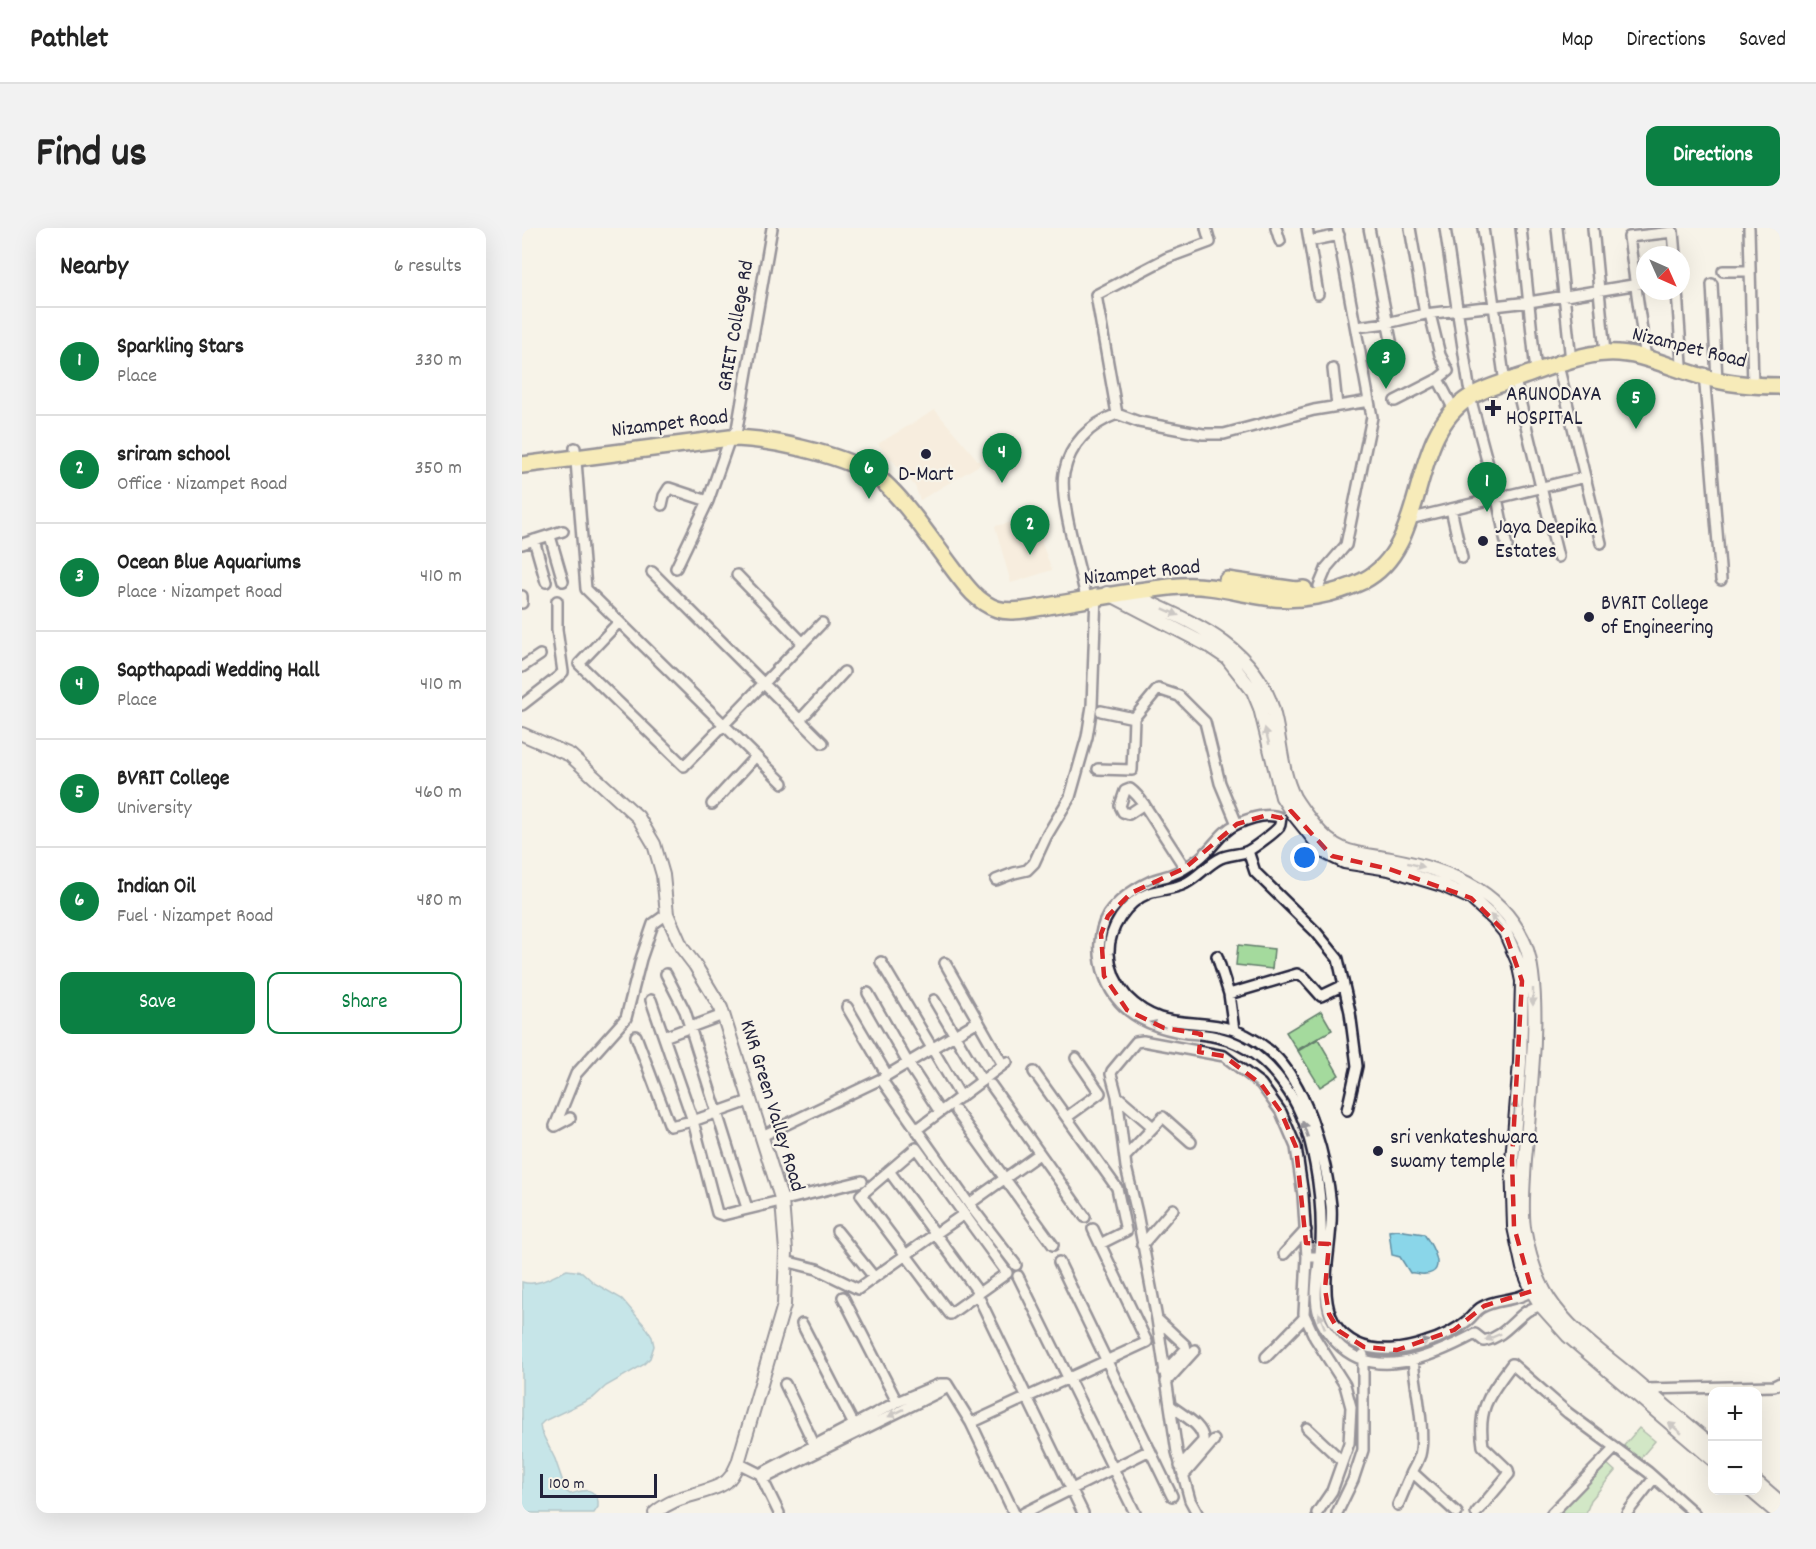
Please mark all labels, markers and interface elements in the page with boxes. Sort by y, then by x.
text: Pathlet [30,21,108,61]
text: Map [1562,26,1593,56]
text: Directions [1626,26,1706,56]
text: Saved [1739,26,1786,56]
text: Find us [36,126,147,186]
button: Directions [1646,126,1780,186]
north arrow [1636,246,1690,300]
text: Nearby [60,249,128,286]
text: 6 results [394,253,462,281]
street label: GRIET College Rd [711,258,763,394]
street label: Nizampet Road [1628,320,1750,378]
text: Sparkling Stars [117,332,244,363]
pin: 3 [1366,340,1406,389]
text: 1 [77,347,82,375]
text: 330 m [415,347,462,375]
text: Place [117,363,157,391]
pin: 5 [1616,380,1656,429]
place label: ARUNODAYA HOSPITAL [1506,381,1602,435]
marker: ARUNODAYA HOSPITAL [1484,399,1502,417]
street label: Nizampet Road [610,403,730,447]
pin: 4 [982,434,1022,483]
text: sriram school [117,440,230,471]
marker: D-Mart [919,447,933,461]
pin: 6 [850,450,888,499]
text: 2 [75,455,84,483]
text: 350 m [415,455,462,483]
place label: D-Mart [898,461,954,491]
pin: 1 [1468,462,1506,512]
text: Office · Nizampet Road [117,471,287,499]
pin: 2 [1010,506,1050,555]
place label: Jaya Deepika Estates [1495,514,1598,568]
marker: Jaya Deepika Estates [1476,534,1490,548]
text: Ocean Blue Aquariums [117,548,301,579]
street label: Nizampet Road [1082,553,1202,595]
text: 3 [75,563,84,591]
text: 410 m [420,563,462,591]
text: Place · Nizampet Road [117,579,282,607]
place label: BVRIT College of Engineering [1601,590,1714,644]
one-way arrow [1162,608,1180,617]
marker: BVRIT College of Engineering [1582,610,1596,624]
text: Sapthapadi Wedding Hall [117,656,319,687]
text: 4 [75,671,84,699]
text: 410 m [420,671,462,699]
text: Place [117,687,157,715]
one-way arrow [1261,727,1271,745]
text: BVRIT College [117,764,230,795]
text: 5 [75,779,84,807]
text: 460 m [415,779,462,807]
text: University [117,795,192,823]
your location [1290,843,1319,872]
one-way arrow [1407,861,1425,871]
text: Indian Oil [117,872,196,903]
one-way arrow [1144,877,1162,886]
text: 6 [75,887,84,915]
text: 480 m [416,887,462,915]
text: Fuel · Nizampet Road [117,903,273,931]
one-way arrow [1489,913,1502,929]
button: Save [60,972,255,1034]
button: Share [267,972,462,1034]
one-way arrow [1528,988,1538,1007]
street label: KNR Green Valley Road [731,1016,811,1196]
one-way arrow [1148,1020,1166,1030]
one-way arrow [1510,1099,1520,1118]
one-way arrow [1300,1119,1310,1137]
place label: sri venkateshwara swamy temple [1390,1124,1539,1178]
marker: sri venkateshwara swamy temple [1371,1144,1385,1158]
one-way arrow [1317,1311,1327,1329]
one-way arrow [1483,1332,1501,1342]
one-way arrow [1412,1338,1430,1347]
map controls [1708,1387,1762,1495]
button: + [1708,1387,1762,1441]
one-way arrow [888,1408,905,1417]
one-way arrow [1668,1422,1683,1435]
button: − [1708,1441,1762,1495]
scale bar [540,1471,657,1498]
text: 100 m [549,1473,585,1496]

